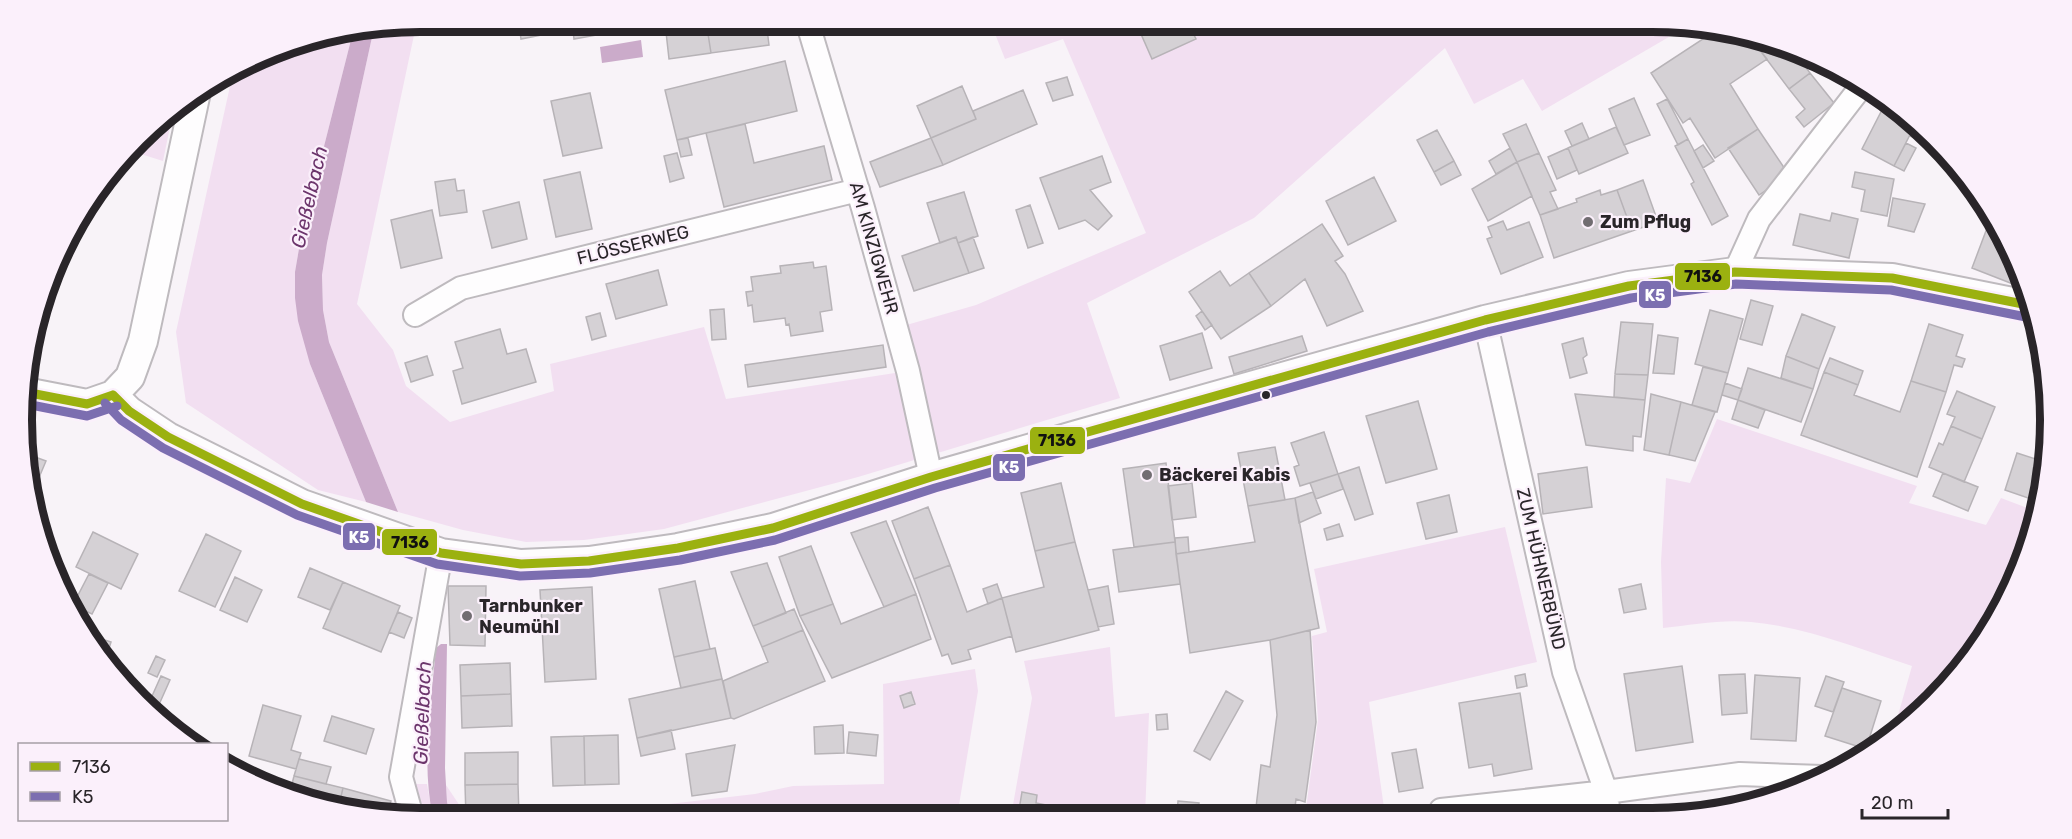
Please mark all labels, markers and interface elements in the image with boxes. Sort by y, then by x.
water label: Gießelbach [286,143,332,251]
street label: AM KINZIGWEHR [845,179,903,317]
place label: Zum Pflug [1600,211,1691,233]
marker: Zum Pflug [1581,215,1595,229]
street label: FLÖSSERWEG [575,220,691,270]
line badge: 7136 [1674,262,1731,291]
text: 7136 [1684,267,1722,286]
line badge: K5 [1638,280,1672,309]
text: K5 [1645,286,1665,305]
unlabelled marker [1260,389,1272,401]
line badge: 7136 [1029,426,1086,455]
text: 7136 [1038,431,1076,450]
line badge: K5 [992,453,1026,482]
text: K5 [999,458,1019,477]
place label: Bäckerei Kabis [1159,464,1290,486]
marker: Bäckerei Kabis [1140,468,1154,482]
street label: ZUM HÜHNERBÜND [1512,486,1570,652]
line badge: K5 [342,522,376,551]
text: K5 [349,528,369,547]
line badge: 7136 [381,528,438,556]
text: 7136 [391,533,429,552]
place label: Tarnbunker Neumühl [479,595,583,638]
marker: Tarnbunker Neumühl [460,609,474,623]
water label: Gießelbach [408,660,436,766]
legend [18,743,228,821]
text: 7136 [72,756,111,778]
scale bar [1862,782,1948,820]
text: K5 [72,786,94,808]
text: 20 m [1871,792,1913,814]

